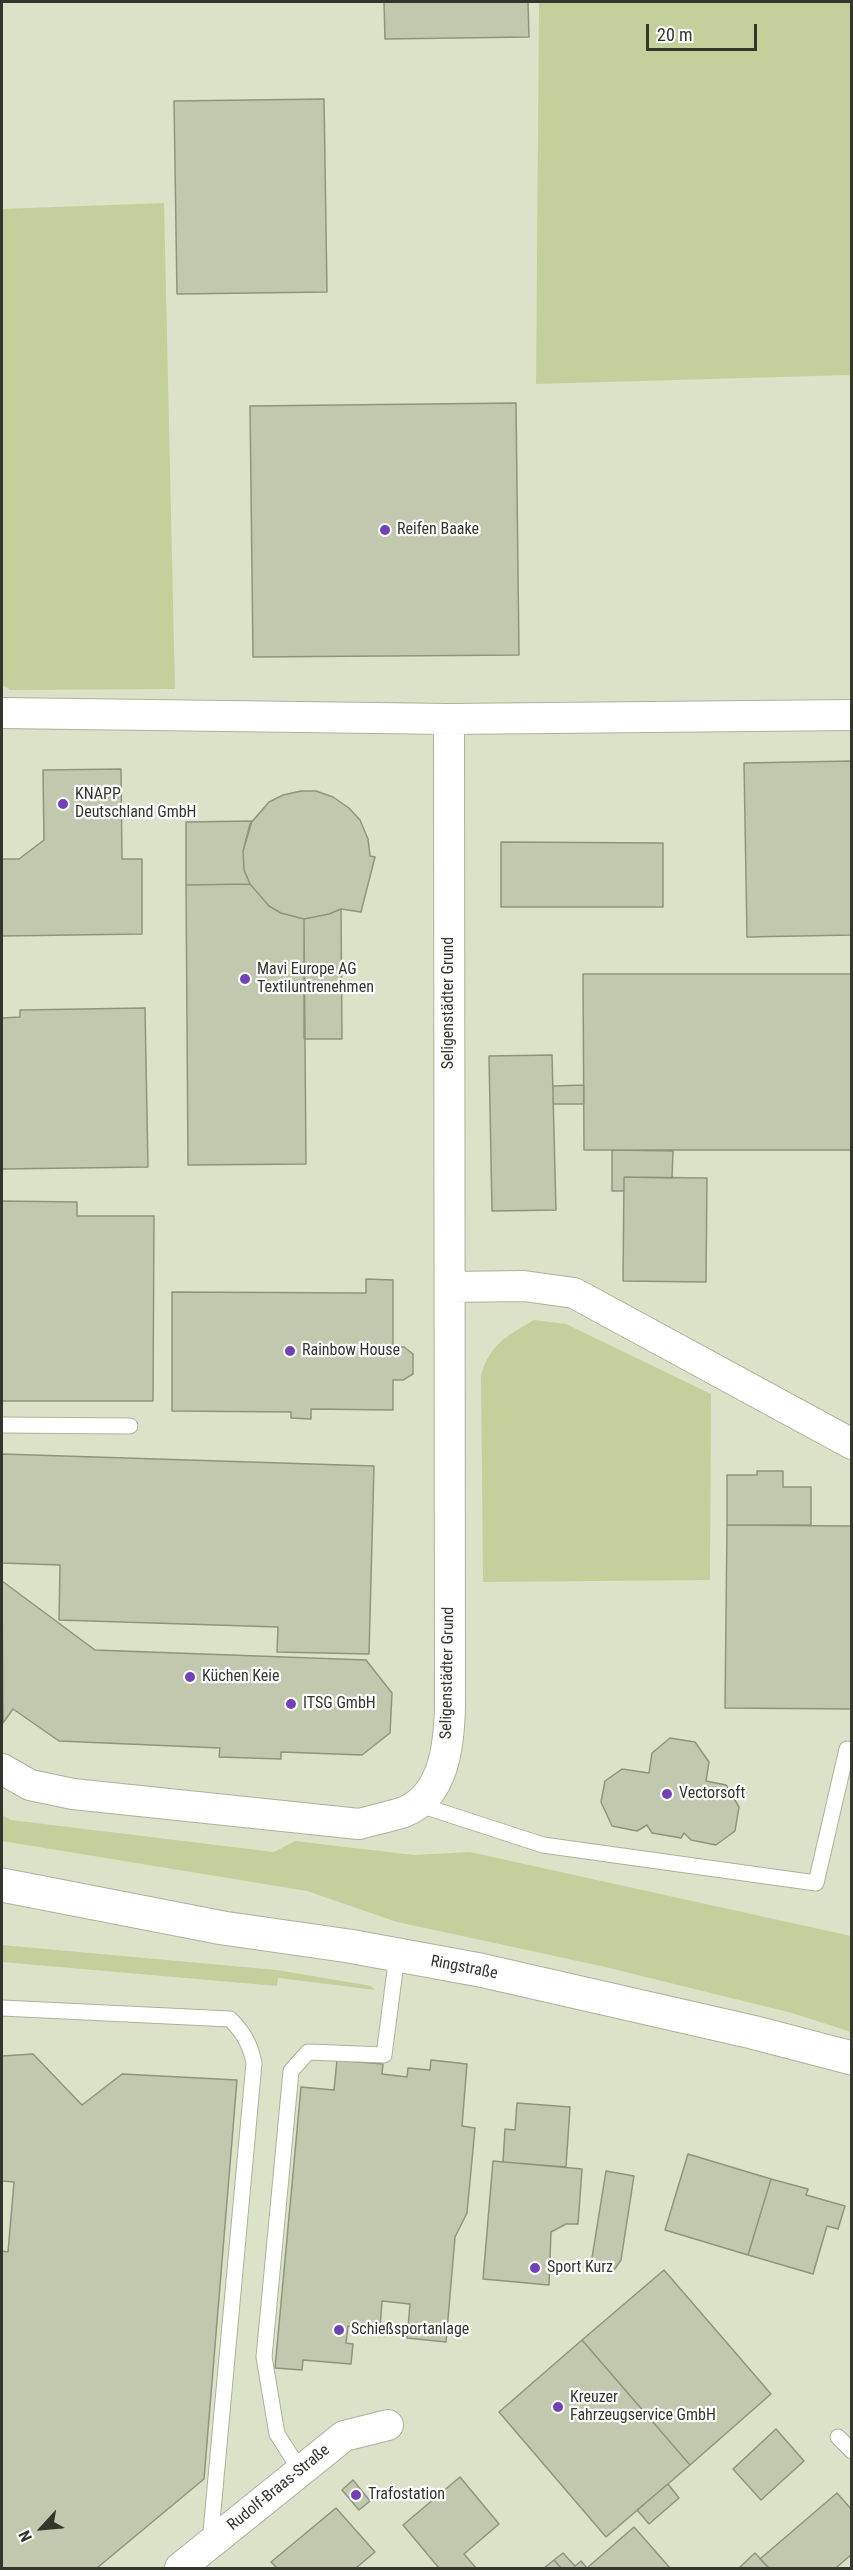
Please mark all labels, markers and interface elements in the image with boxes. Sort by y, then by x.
scale bar [649,12,760,50]
text: 20 m [657,24,692,45]
place label: Reifen Baake [397,520,479,540]
marker: Reifen Baake [378,523,392,537]
place label: KNAPP Deutschland GmbH [75,785,197,823]
marker: KNAPP Deutschland GmbH [56,797,70,811]
street label: Seligenstädter Grund [439,937,459,1069]
place label: Mavi Europe AG Textiluntrenehmen [257,960,374,998]
marker: Mavi Europe AG Textiluntrenehmen [238,972,252,986]
place label: Rainbow House [302,1341,400,1361]
marker: Rainbow House [283,1344,297,1358]
street label: Seligenstädter Grund [437,1607,459,1739]
place label: Küchen Keie [202,1667,280,1687]
marker: Küchen Keie [183,1670,197,1684]
place label: ITSG GmbH [303,1694,376,1714]
marker: ITSG GmbH [284,1697,298,1711]
place label: Vectorsoft [679,1784,745,1804]
marker: Vectorsoft [660,1787,674,1801]
street label: Ringstraße [429,1952,499,1984]
place label: Sport Kurz [547,2258,613,2278]
marker: Sport Kurz [528,2261,542,2275]
place label: Schießsportanlage [351,2320,469,2340]
marker: Schießsportanlage [332,2323,346,2337]
place label: Kreuzer Fahrzeugservice GmbH [570,2388,716,2426]
marker: Kreuzer Fahrzeugservice GmbH [551,2400,565,2414]
street label: Rudolf-Braas-Straße [224,2441,334,2535]
place label: Trafostation [368,2485,445,2505]
marker: Trafostation [349,2488,363,2502]
north arrow [12,2498,72,2558]
text: N [15,2528,36,2545]

